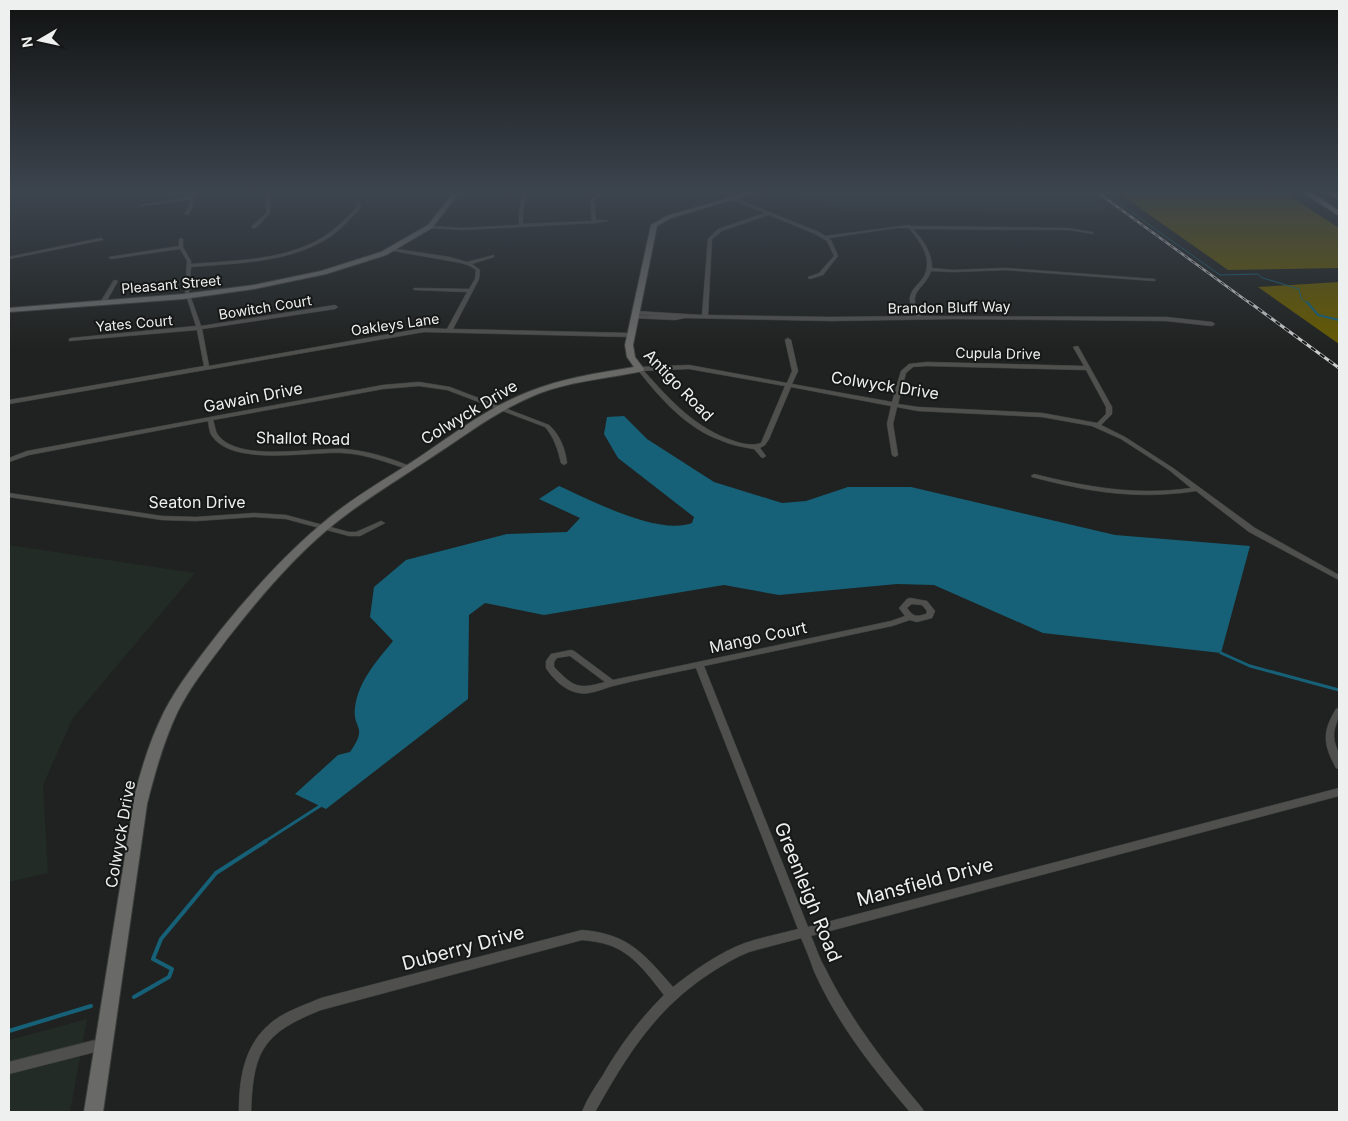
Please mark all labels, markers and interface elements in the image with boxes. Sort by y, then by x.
north arrow [15,15,65,65]
text: N [17,36,36,49]
street label: Pleasant Street [120,271,222,297]
street label: Bowitch Court [217,291,313,323]
street label: Brandon Bluff Way [887,297,1011,317]
street label: Oakleys Lane [350,309,440,339]
street label: Yates Court [95,311,174,335]
street label: Cupula Drive [955,344,1041,362]
street label: Antigo Road [640,345,718,425]
street label: Colwyck Drive [830,367,940,403]
street label: Colwyck Drive [417,375,521,449]
street label: Gawain Drive [202,378,304,416]
street label: Shallot Road [256,427,350,449]
street label: Seaton Drive [148,492,246,512]
street label: Mango Court [707,617,809,657]
street label: Colwyck Drive [101,779,139,889]
street label: Greenleigh Road [769,819,847,965]
street label: Mansfield Drive [854,853,996,911]
street label: Duberry Drive [399,921,527,975]

